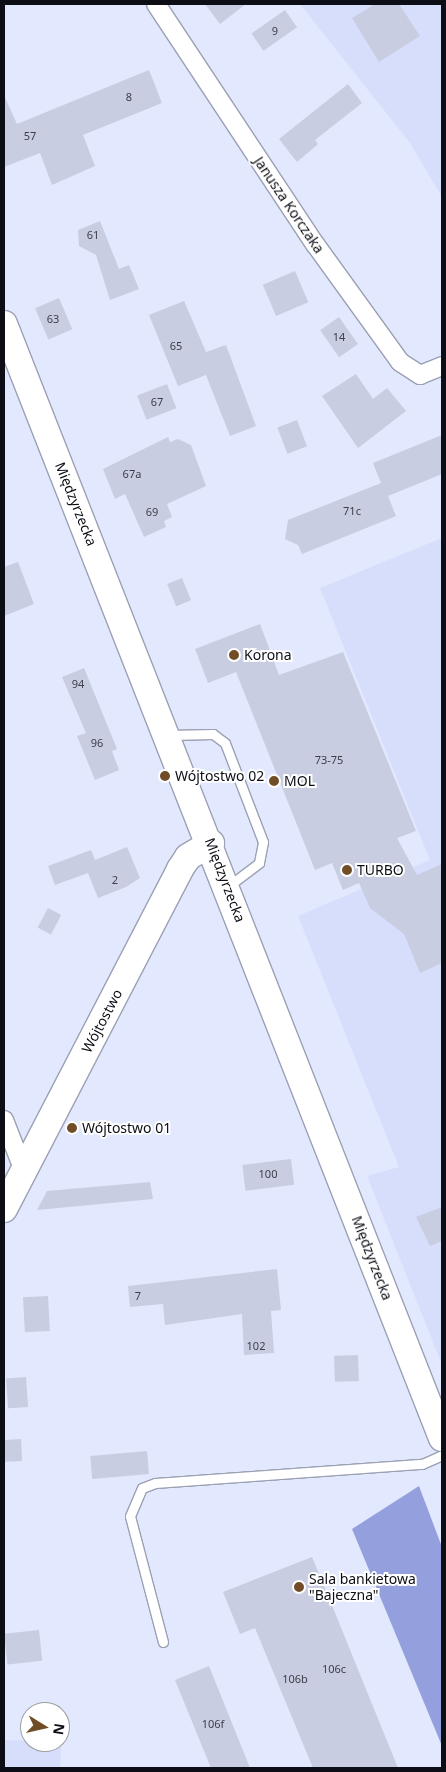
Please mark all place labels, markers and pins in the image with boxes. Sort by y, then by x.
place label: Korona [244,647,292,663]
marker: Korona [228,649,240,661]
place label: Wójtostwo 02 [175,768,264,784]
marker: Wójtostwo 02 [159,770,171,782]
place label: MOL [284,773,315,789]
marker: MOL [268,775,280,787]
place label: TURBO [357,862,404,878]
marker: TURBO [341,864,353,876]
place label: Wójtostwo 01 [82,1120,171,1136]
marker: Wójtostwo 01 [66,1122,78,1134]
place label: Sala bankietowa "Bajeczna" [309,1571,416,1604]
marker: Sala bankietowa "Bajeczna" [293,1581,305,1593]

